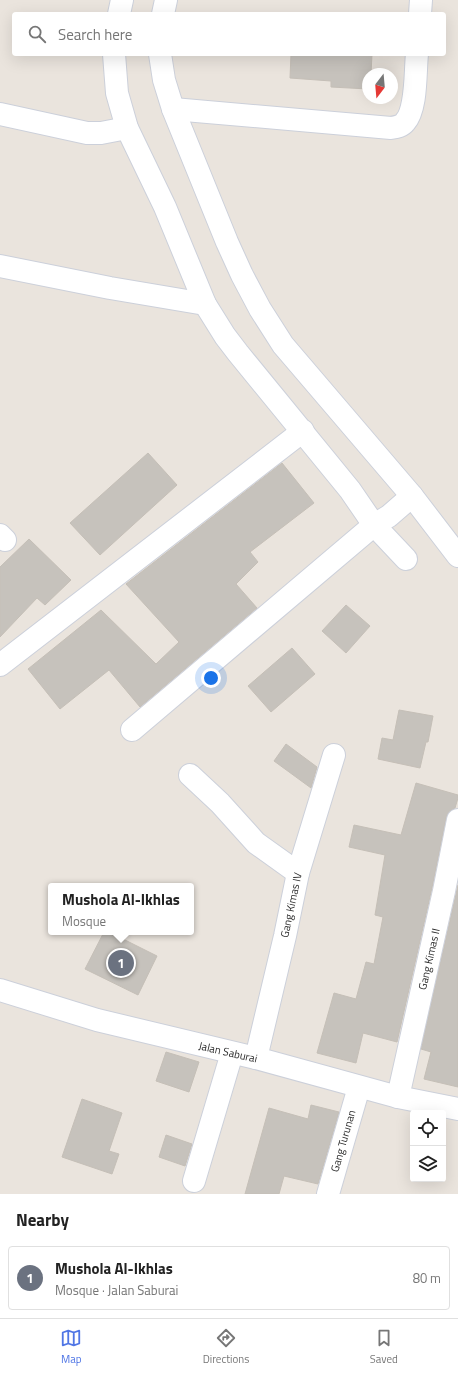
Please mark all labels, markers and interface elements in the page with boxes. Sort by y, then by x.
search box [12,12,446,56]
icon: search [26,23,48,45]
text: Search here [58,23,132,46]
north arrow [362,68,398,104]
your location [201,668,221,688]
street label: Gang Kimas IV [276,870,306,939]
popup [48,883,194,935]
text: Mushola Al-Ikhlas [62,888,180,911]
text: Mosque [62,911,106,931]
street label: Gang Kimas II [414,927,444,991]
pin: 1 [108,948,134,978]
street label: Jalan Saburai [197,1037,259,1067]
street label: Gang Turunan [327,1108,360,1174]
map controls [410,1110,446,1182]
button: locate [410,1110,446,1146]
button: layers [410,1146,446,1182]
text: Nearby [16,1207,69,1233]
text: Mushola Al-Ikhlas [55,1257,173,1280]
text: 1 [26,1268,34,1288]
text: 80 m [413,1268,441,1288]
text: Mosque · Jalan Saburai [55,1280,178,1300]
tab: Map [60,1327,82,1367]
tab: Directions [203,1327,249,1367]
tab: Saved [370,1327,398,1367]

